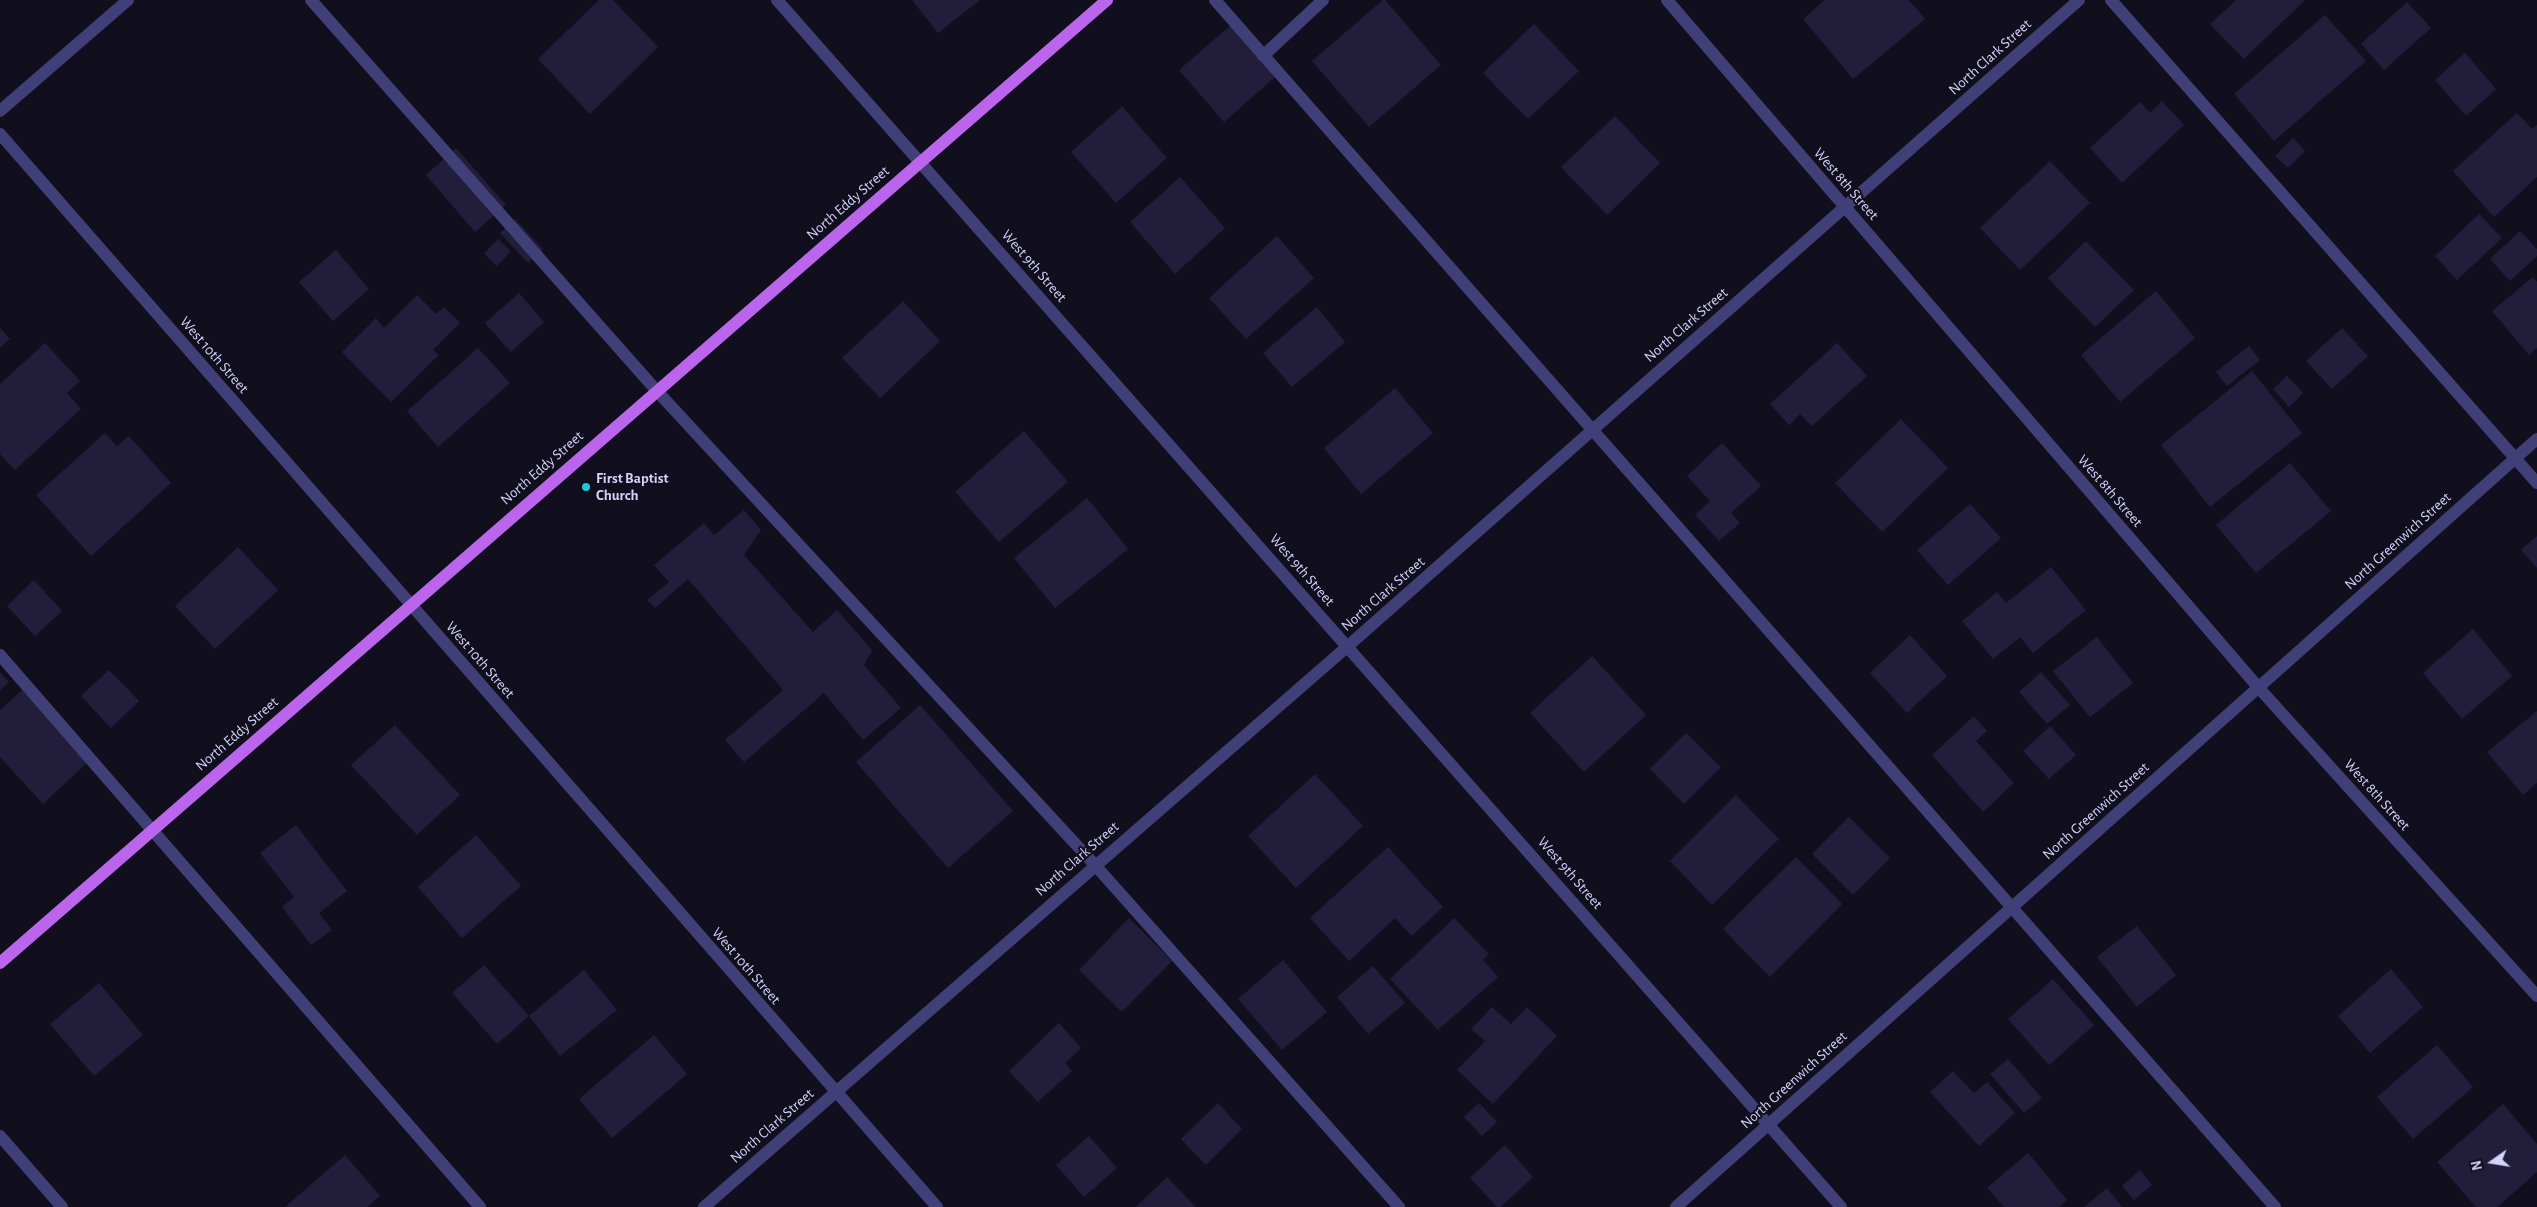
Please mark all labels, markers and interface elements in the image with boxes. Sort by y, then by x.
street label: North Clark Street [1945,15,2035,99]
street label: West 8th Street [1810,144,1882,224]
street label: North Eddy Street [803,162,893,244]
street label: West 9th Street [998,226,1070,306]
street label: North Clark Street [1641,284,1731,366]
street label: West 10th Street [176,313,252,397]
street label: North Eddy Street [497,427,587,509]
street label: West 8th Street [2074,451,2146,531]
place label: First Baptist Church [596,469,669,504]
marker: First Baptist Church [580,481,592,493]
street label: North Greenwich Street [2341,488,2455,594]
street label: West 9th Street [1266,530,1338,610]
street label: North Clark Street [1338,553,1428,635]
street label: West 10th Street [442,618,518,702]
street label: North Eddy Street [192,693,282,775]
street label: West 8th Street [2340,756,2414,834]
street label: North Greenwich Street [2039,758,2153,864]
street label: North Clark Street [1032,818,1122,900]
street label: West 9th Street [1534,833,1606,913]
street label: West 10th Street [708,924,784,1008]
street label: North Greenwich Street [1737,1027,1851,1133]
street label: North Clark Street [727,1085,817,1167]
north arrow [2467,1137,2517,1187]
text: N [2469,1159,2485,1172]

